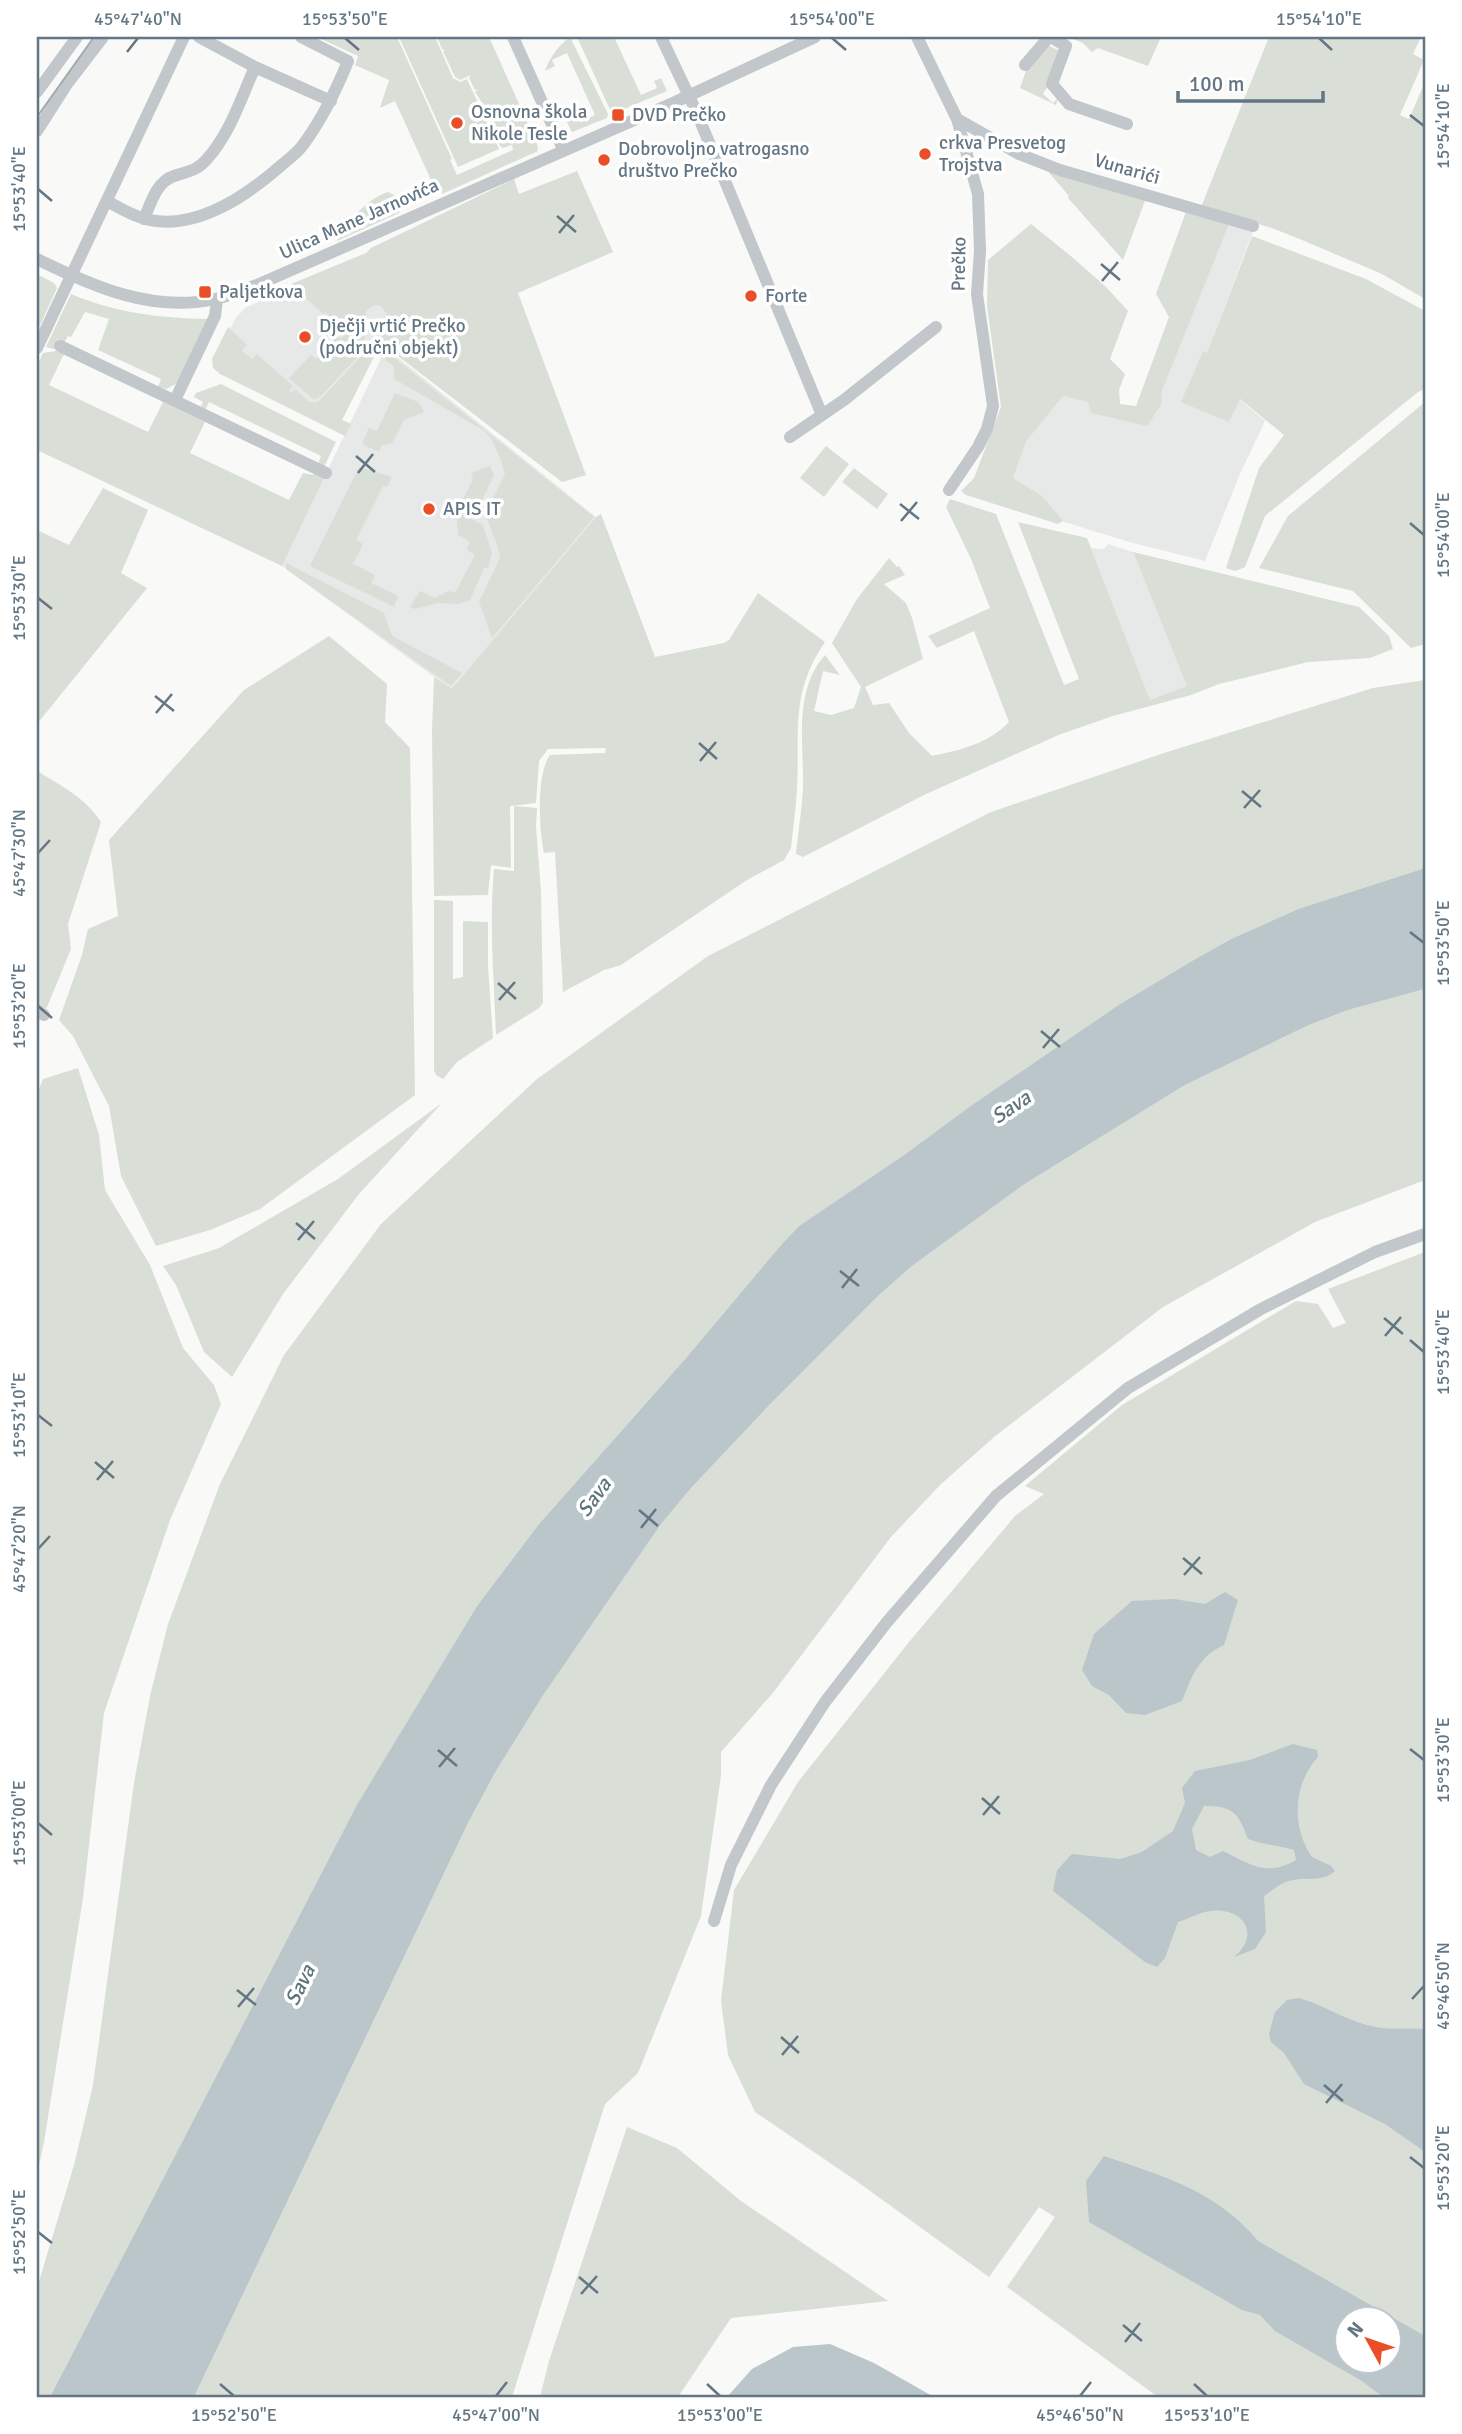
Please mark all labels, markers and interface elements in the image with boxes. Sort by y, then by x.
text: 45°47'40"N [94,8,182,30]
text: 15°53'50"E [302,8,388,30]
text: 15°54'00"E [789,8,875,30]
text: 15°54'10"E [1276,8,1362,30]
scale bar [1178,60,1324,104]
text: 100 m [1189,71,1244,97]
text: 15°54'10"E [1432,83,1454,169]
place label: Osnovna škola Nikole Tesle [471,100,587,146]
place label: DVD Prečko [632,103,726,127]
marker: DVD Prečko [610,107,626,123]
marker: Osnovna škola Nikole Tesle [449,115,465,131]
place label: crkva Presvetog Trojstva [939,131,1066,177]
place label: Dobrovoljno vatrogasno društvo Prečko [618,137,810,183]
text: 15°53'40"E [8,146,30,232]
marker: crkva Presvetog Trojstva [917,146,933,162]
street label: Vunarići [1091,148,1163,190]
marker: Dobrovoljno vatrogasno društvo Prečko [596,152,612,168]
street label: Ulica Mane Jarnovića [276,173,442,265]
street label: Prečko [947,236,971,292]
place label: Paljetkova [219,280,303,304]
marker: Paljetkova [197,284,213,300]
place label: Forte [765,284,808,308]
marker: Forte [743,288,759,304]
place label: Dječji vrtić Prečko (područni objekt) [319,314,466,360]
marker: Dječji vrtić Prečko (područni objekt) [297,329,313,345]
text: 15°54'00"E [1432,492,1454,578]
place label: APIS IT [443,497,501,521]
marker: APIS IT [421,501,437,517]
text: 15°53'30"E [8,555,30,641]
text: 45°47'30"N [8,809,30,897]
text: 15°53'50"E [1432,900,1454,986]
text: 15°53'20"E [8,963,30,1049]
water label: Sava [986,1084,1037,1130]
text: 15°53'40"E [1432,1309,1454,1395]
text: 15°53'10"E [8,1372,30,1458]
water label: Sava [571,1471,618,1522]
text: 45°47'20"N [8,1505,30,1593]
text: 15°53'30"E [1432,1717,1454,1803]
text: 15°53'00"E [8,1780,30,1866]
text: 45°46'50"N [1432,1942,1454,2030]
water label: Sava [279,1959,322,2010]
text: 15°53'20"E [1432,2125,1454,2211]
text: 15°52'50"E [8,2189,30,2275]
north arrow [1332,2304,1402,2374]
text: N [1342,2317,1369,2342]
text: 15°52'50"E [191,2404,277,2426]
text: 45°47'00"N [452,2404,540,2426]
text: 15°53'00"E [677,2404,763,2426]
text: 45°46'50"N [1036,2404,1124,2426]
text: 15°53'10"E [1164,2404,1250,2426]

